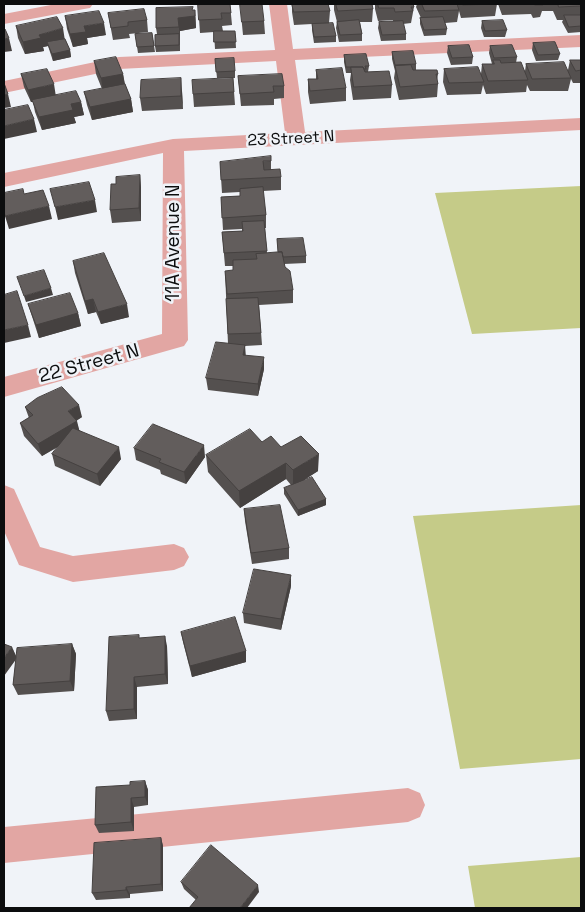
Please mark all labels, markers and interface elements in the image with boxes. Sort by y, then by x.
street label: 23 Street N [247,127,335,151]
street label: 11A Avenue N [163,184,185,302]
street label: 22 Street N [36,340,142,388]

